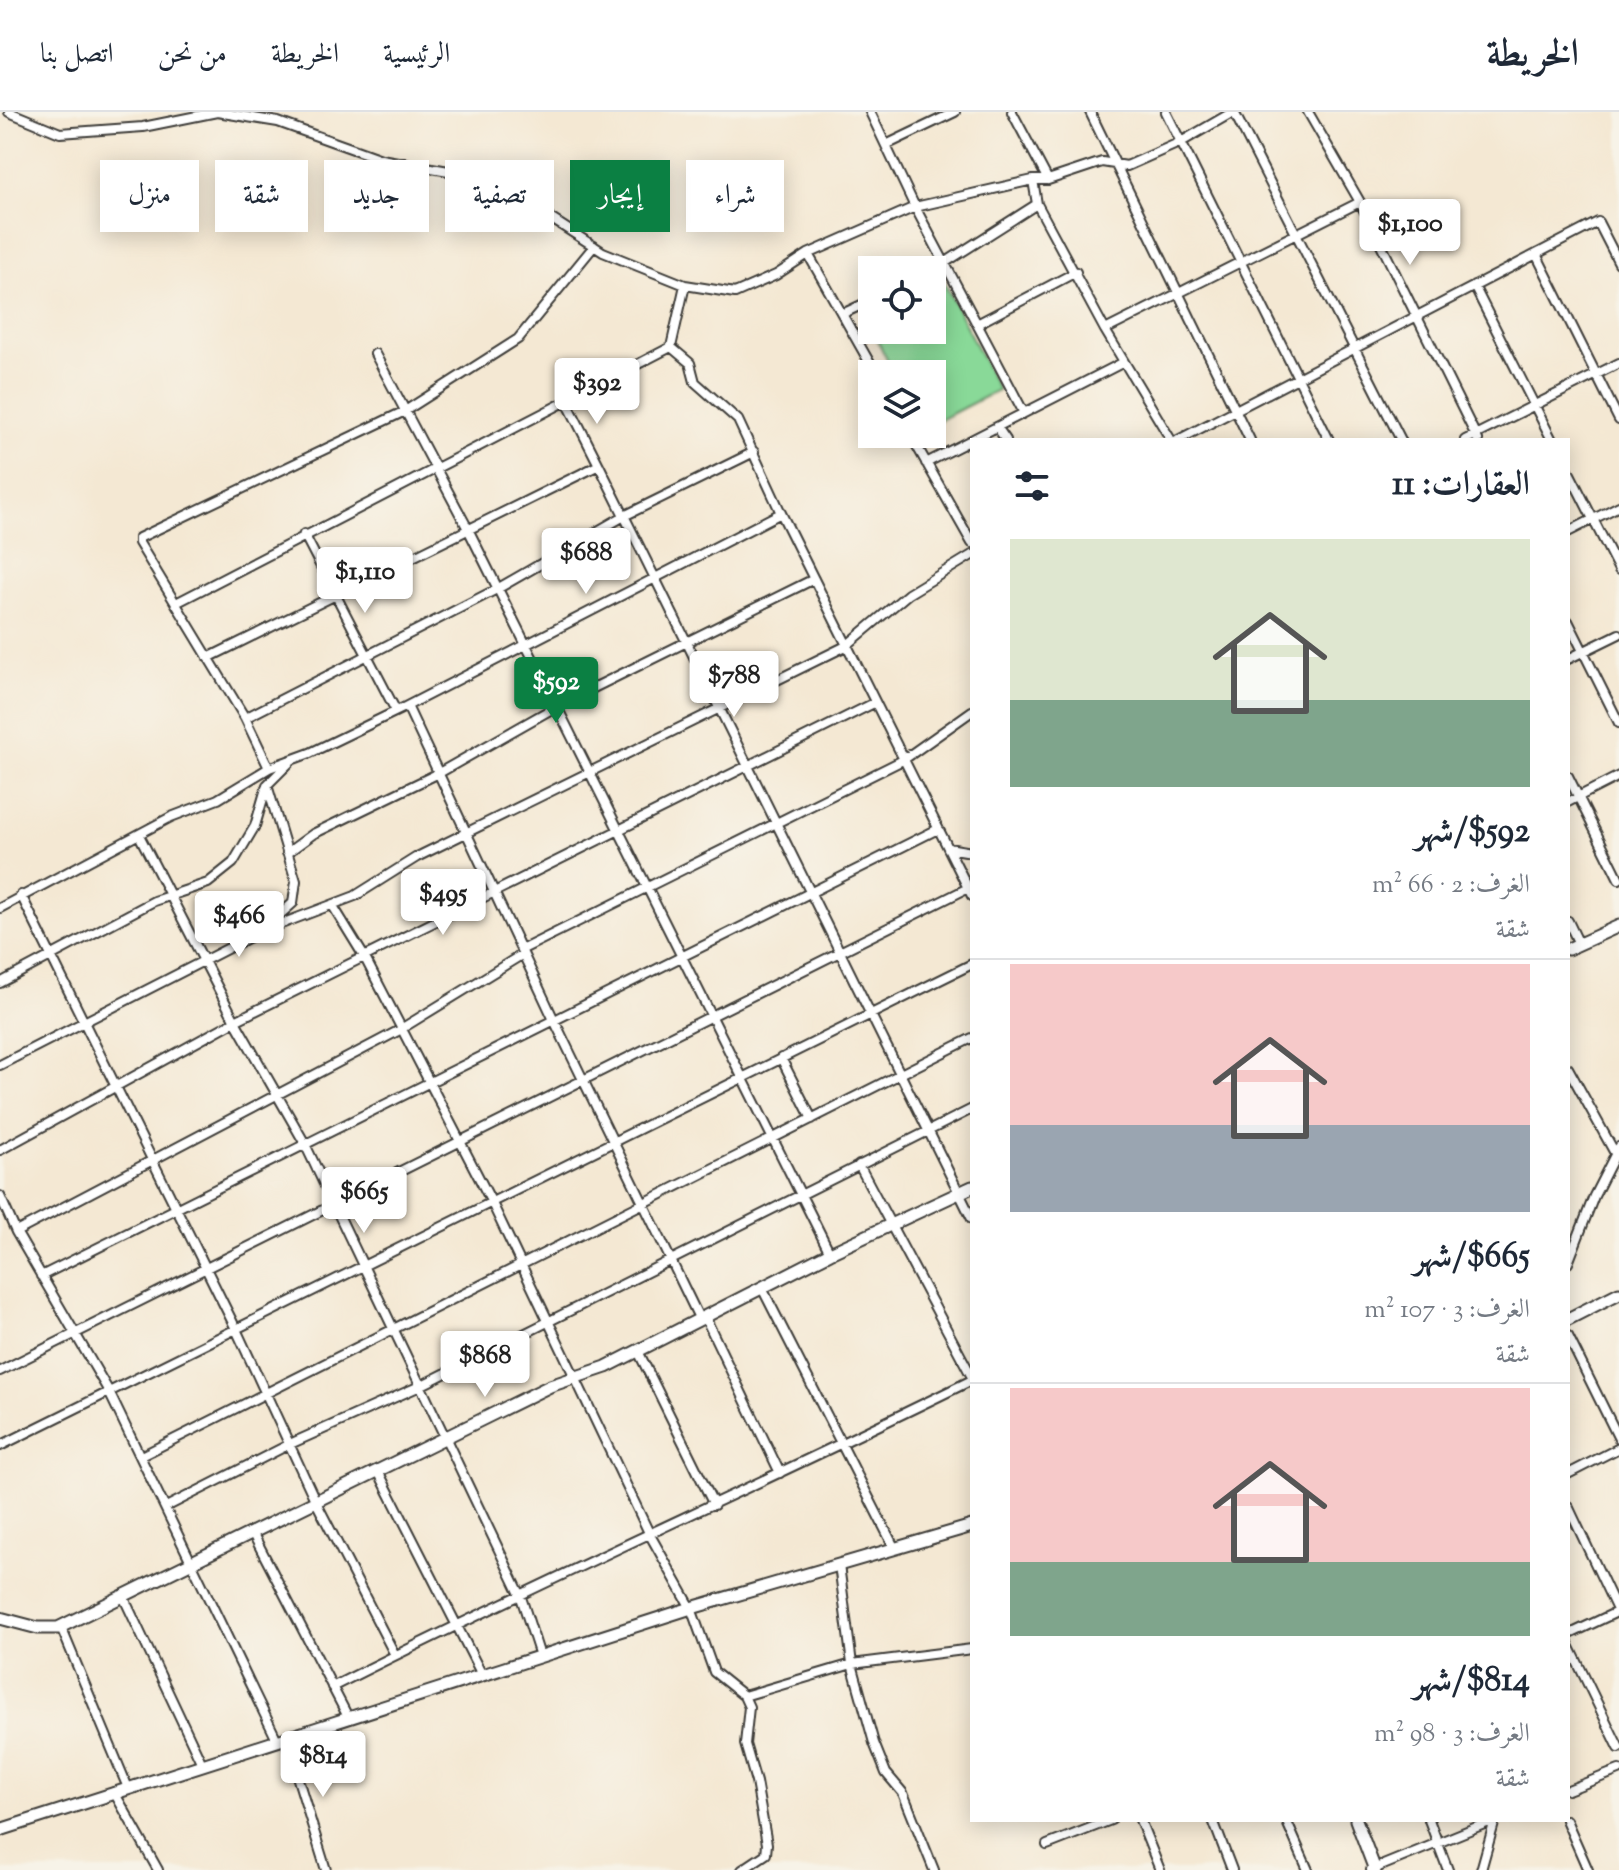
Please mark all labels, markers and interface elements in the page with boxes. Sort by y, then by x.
text: الخريطة [1487,29,1579,83]
text: اتصل بنا [40,35,114,75]
text: من نحن [158,35,227,75]
text: الخريطة [271,35,339,75]
text: الرئيسية [383,35,450,75]
chip: منزل [100,160,199,232]
chip: شقة [215,160,308,232]
chip: جديد [324,160,429,232]
chip: تصفية [445,160,554,232]
chip: إيجار [570,160,670,232]
chip: شراء [686,160,784,232]
pin: $1,100 [1345,199,1475,267]
text: $1,100 [1377,206,1443,243]
map controls [858,256,946,448]
button: locate [858,256,946,344]
pin: $392 [550,358,644,426]
button: layers [858,360,946,448]
text: $392 [573,365,621,402]
text: العقارات: 11 [1392,461,1530,510]
icon: filters [1010,464,1054,508]
pin: $688 [539,528,633,596]
text: $688 [560,535,612,572]
pin: $1,110 [300,547,430,615]
text: $1,110 [335,554,395,591]
icon: home [1198,591,1342,735]
pin: $788 [687,651,781,719]
pin: $592 [509,657,603,725]
text: $788 [708,658,760,695]
text: $592 [532,664,580,701]
text: $592/شهر [1415,808,1530,857]
text: الغرف: 2 · 66 m² [1372,867,1530,904]
pin: $495 [396,869,490,937]
text: $495 [419,876,467,913]
pin: $466 [192,891,286,959]
text: $466 [213,898,265,935]
text: شقة [1496,912,1530,949]
icon: home [1198,1016,1342,1160]
pin: $665 [317,1167,411,1235]
text: $665 [340,1174,388,1211]
text: $665/شهر [1413,1233,1530,1282]
text: الغرف: 3 · 107 m² [1364,1292,1530,1329]
pin: $868 [438,1331,532,1399]
text: شقة [1496,1337,1530,1374]
text: $868 [459,1338,511,1375]
icon: home [1198,1440,1342,1584]
text: $814/شهر [1413,1657,1530,1706]
text: الغرف: 3 · 98 m² [1374,1716,1530,1753]
pin: $814 [276,1731,370,1799]
text: $814 [299,1738,347,1775]
text: شقة [1496,1761,1530,1798]

